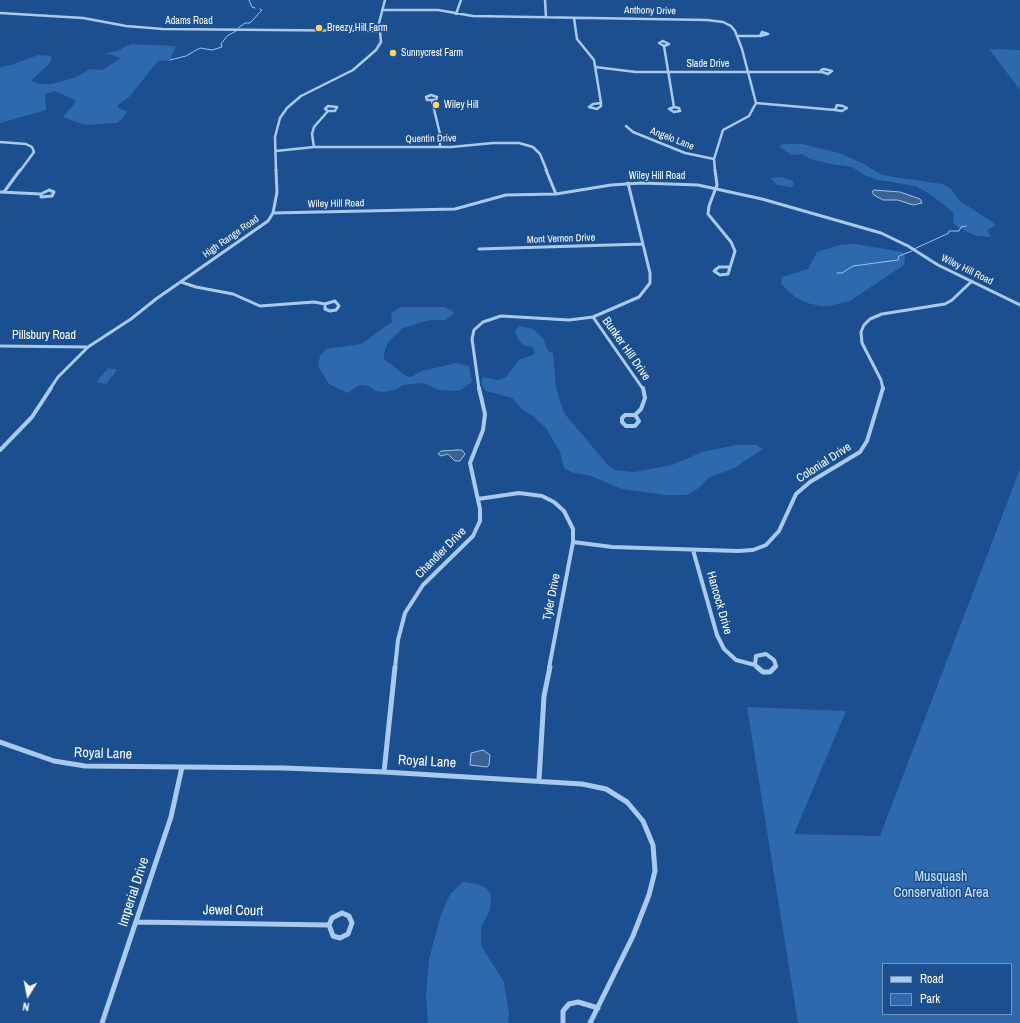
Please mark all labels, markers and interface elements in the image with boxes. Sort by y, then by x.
street label: Anthony Drive [624,5,676,17]
street label: Adams Road [165,15,213,27]
place label: Breezy Hill Farm [327,22,388,34]
marker: Breezy Hill Farm [314,23,324,33]
place label: Sunnycrest Farm [401,47,463,59]
marker: Sunnycrest Farm [388,48,398,58]
street label: Slade Drive [687,58,729,70]
place label: Wiley Hill [444,99,479,111]
marker: Wiley Hill [431,100,441,110]
street label: Angelo Lane [648,125,696,153]
street label: Quentin Drive [405,133,457,145]
street label: Wiley Hill Road [629,170,685,182]
street label: Wiley Hill Road [308,198,364,210]
street label: High Range Road [201,213,261,261]
street label: Mont Vernon Drive [527,232,595,246]
street label: Wiley Hill Road [939,252,995,288]
street label: Bunker Hill Drive [599,314,653,384]
street label: Pillsbury Road [12,329,76,343]
street label: Colonial Drive [794,440,854,486]
street label: Chandler Drive [413,525,469,581]
street label: Hancock Drive [703,570,735,636]
street label: Tyler Drive [540,572,564,622]
street label: Royal Lane [74,745,132,763]
street label: Royal Lane [398,752,456,772]
street label: Imperial Drive [115,855,153,929]
park label: Musquash Conservation Area [893,869,989,902]
street label: Jewel Court [203,902,263,920]
legend [882,963,1012,1015]
text: Road [920,971,944,987]
north arrow [8,975,48,1015]
text: Park [920,991,940,1007]
text: N [22,999,30,1014]

